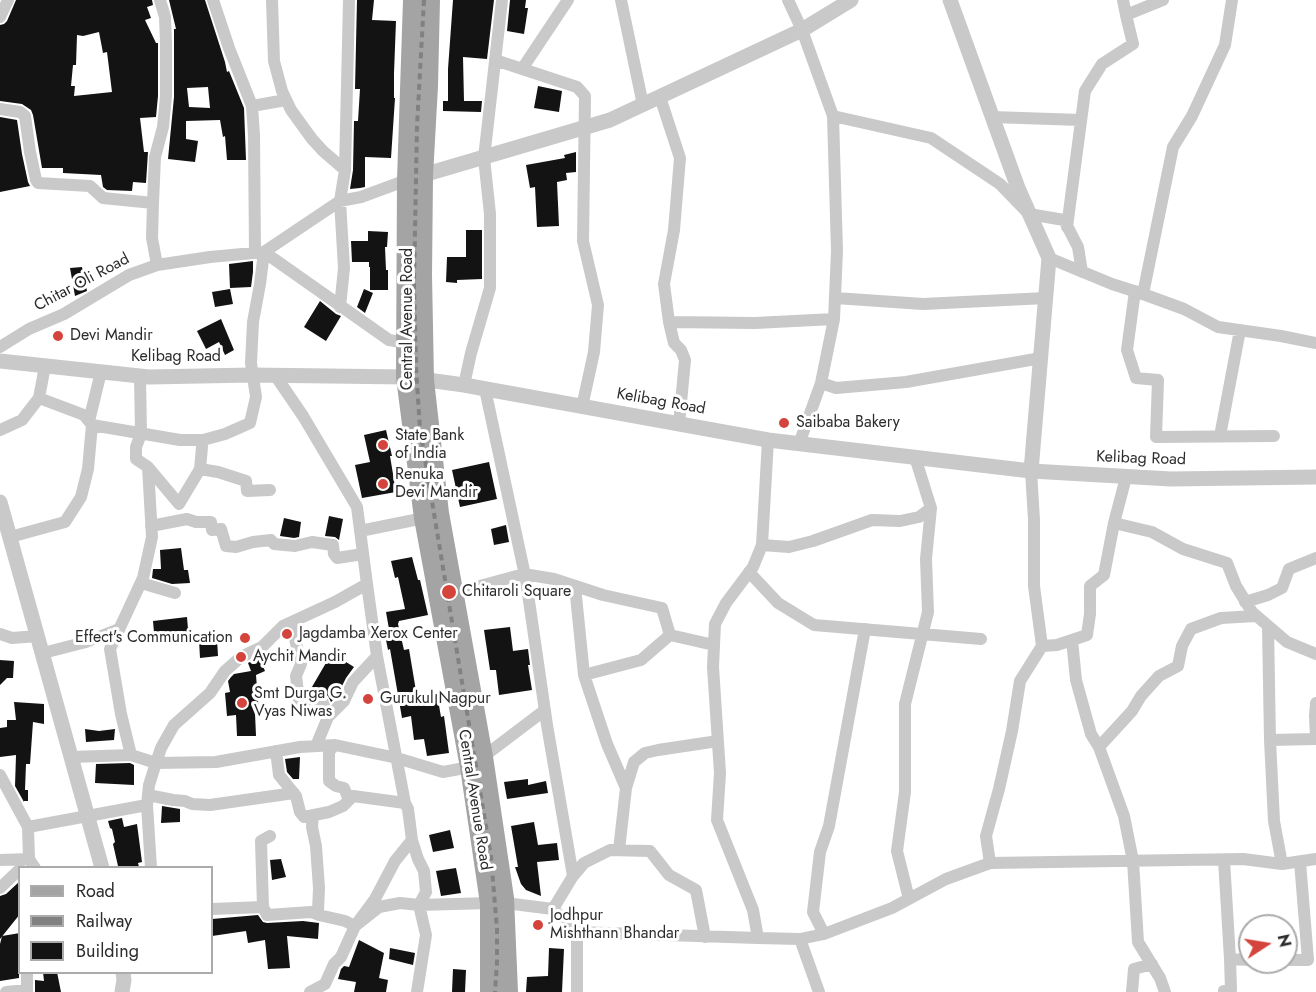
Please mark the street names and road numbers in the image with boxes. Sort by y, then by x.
street label: Central Avenue Road [398,248,418,390]
street label: Chitar Oli Road [31,250,133,316]
street label: Kelibag Road [131,347,221,367]
street label: Kelibag Road [615,385,707,419]
street label: Kelibag Road [1096,448,1186,470]
street label: Central Avenue Road [453,728,495,872]

